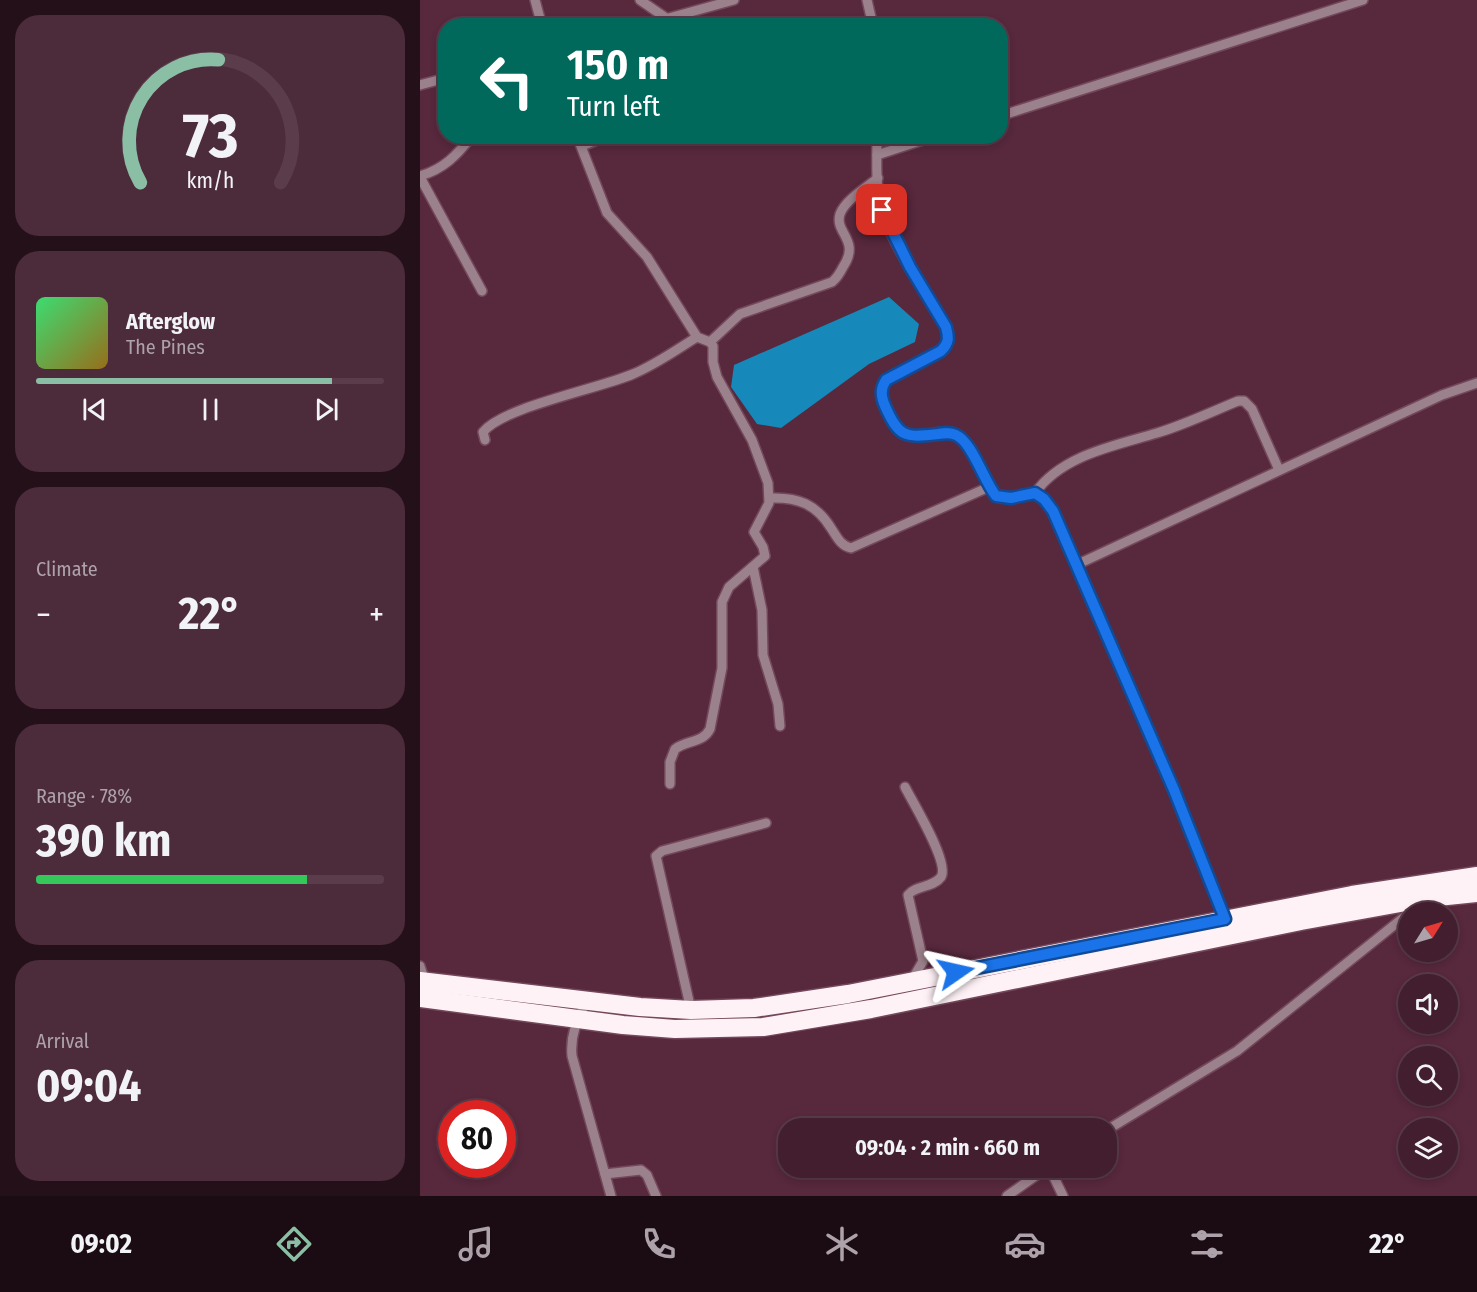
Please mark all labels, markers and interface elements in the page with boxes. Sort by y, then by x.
text: 150 m [567,40,669,90]
icon: left [468,42,546,120]
text: Turn left [567,91,660,123]
text: 73 [182,99,238,174]
text: km/h [186,168,234,194]
pin [856,184,907,235]
icon: arrive [865,193,898,226]
text: Afterglow [126,308,215,335]
text: The Pines [126,335,205,359]
icon: previous [78,393,111,426]
icon: pause [194,393,227,426]
icon: next [310,393,343,426]
text: Climate [36,557,98,581]
text: 22° [179,587,241,641]
text: − [36,595,51,635]
text: + [369,595,384,635]
text: Range · 78% [36,784,132,808]
text: 390 km [36,814,171,868]
north arrow [1398,902,1458,962]
map controls [1398,902,1458,1178]
position arrow [924,940,988,1004]
button: sound [1398,974,1458,1034]
text: Arrival [36,1029,89,1053]
button: search [1398,1046,1458,1106]
text: 09:04 [36,1059,141,1113]
speed limit sign: 80 [438,1100,516,1178]
button: layers [1398,1118,1458,1178]
text: 09:04 · 2 min · 660 m [855,1134,1040,1161]
icon: directions [273,1223,315,1265]
icon: music [455,1223,497,1265]
icon: phone [638,1223,680,1265]
icon: climate [821,1223,863,1265]
icon: car [1004,1223,1046,1265]
icon: filters [1186,1223,1228,1265]
text: 09:02 [70,1228,132,1260]
text: 22° [1369,1228,1407,1260]

